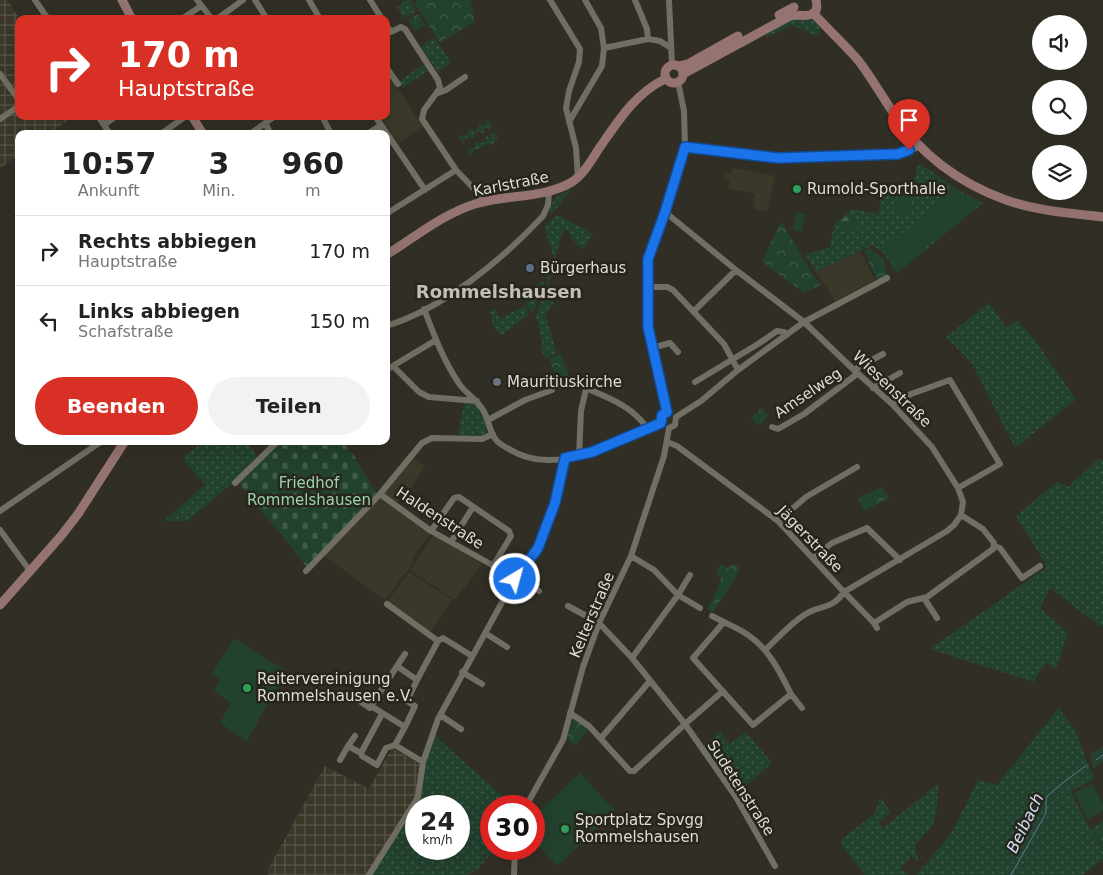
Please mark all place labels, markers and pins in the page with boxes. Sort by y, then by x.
pin [888,99,930,150]
place label: Rumold-Sporthalle [807,180,946,198]
marker: Rumold-Sporthalle [791,183,803,195]
place label: Bürgerhaus [540,259,627,277]
marker: Bürgerhaus [524,262,536,274]
place label: Mauritiuskirche [507,373,622,391]
marker: Mauritiuskirche [491,376,503,388]
place label: Reitervereinigung Rommelshausen e.V. [257,670,413,705]
marker: Reitervereinigung Rommelshausen e.V. [241,682,253,694]
place label: Sportplatz Spvgg Rommelshausen [575,811,704,846]
marker: Sportplatz Spvgg Rommelshausen [559,823,571,835]

